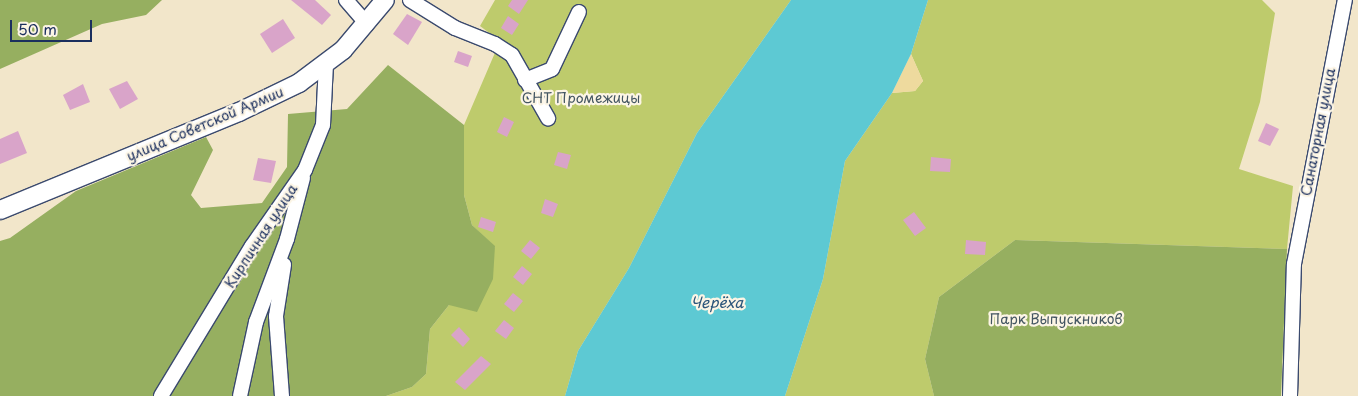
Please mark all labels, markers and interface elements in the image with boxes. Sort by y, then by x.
scale bar [12,10,95,42]
text: 50 m [18,17,57,40]
street label: Санаторная улица [1297,66,1339,198]
street label: улица Советской Армии [124,83,286,165]
park label: СНТ Промежицы [521,90,641,106]
street label: Кирпичная улица [221,181,301,291]
water label: Черёха [691,293,743,311]
park label: Парк Выпускников [989,311,1123,327]

